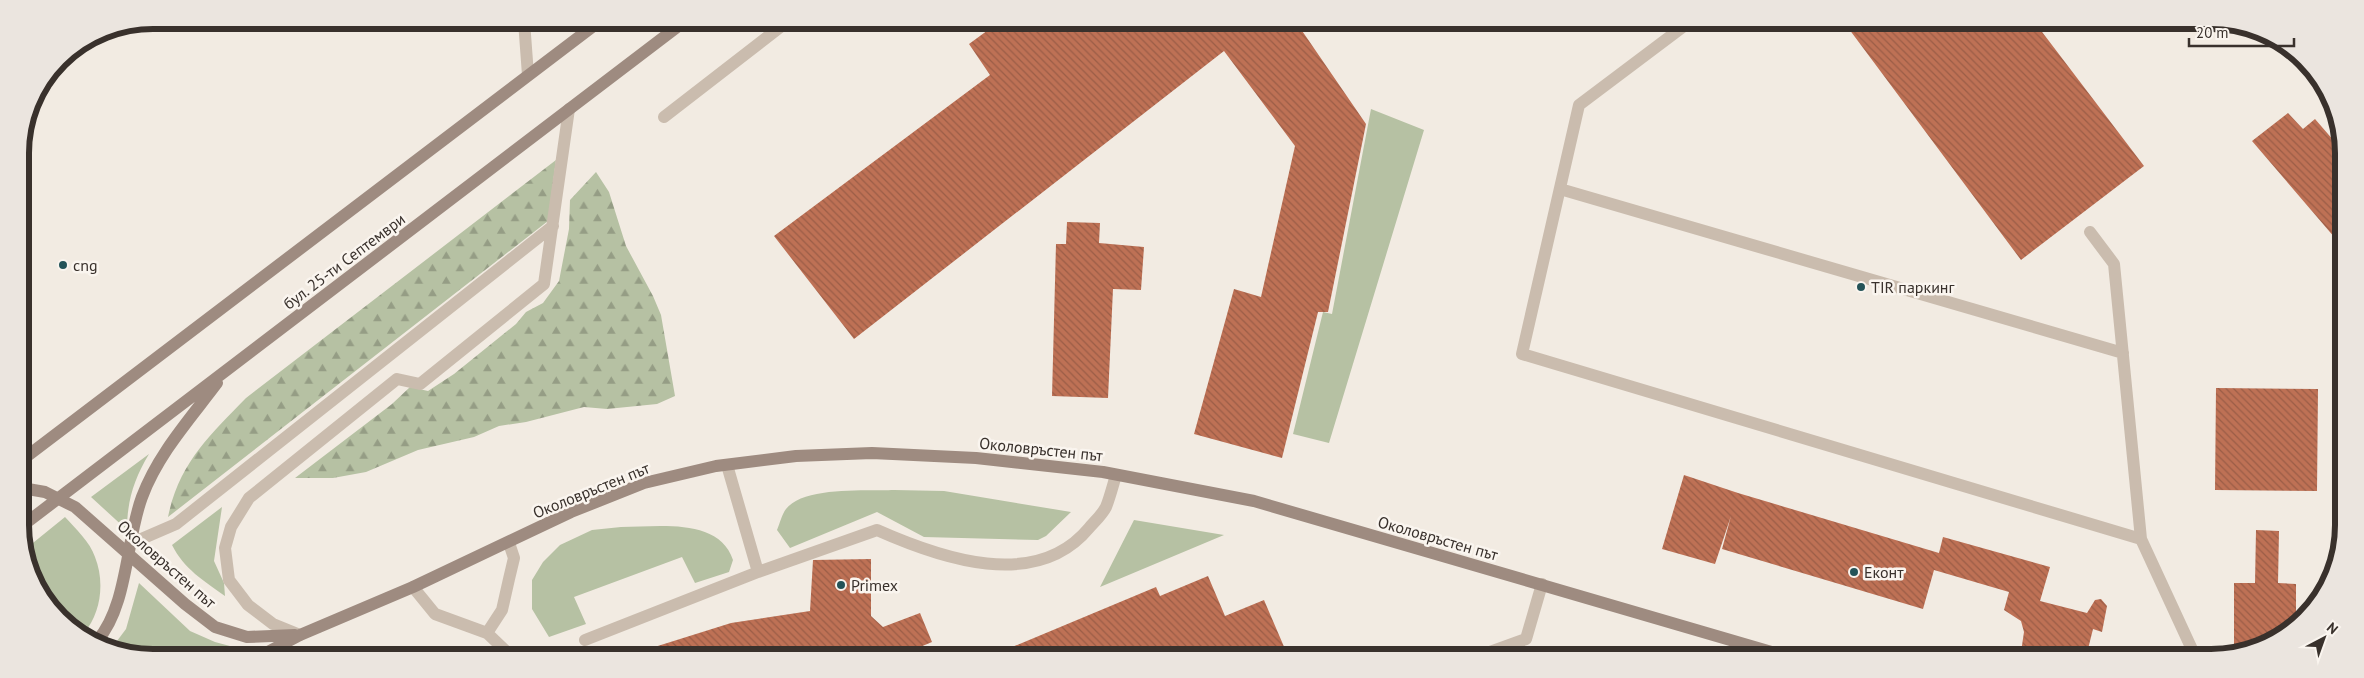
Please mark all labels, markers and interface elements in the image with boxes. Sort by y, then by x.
scale bar [2189,15,2294,47]
text: 20 m [2196,23,2229,42]
street label: бул. 25-ти Септември [279,209,409,313]
place label: cng [73,255,98,275]
marker: cng [57,259,69,271]
place label: TIR паркинг [1871,277,1955,297]
marker: TIR паркинг [1855,281,1867,293]
street label: Околовръстен път [978,433,1104,465]
street label: Околовръстен път [530,457,653,523]
street label: Околовръстен път [1376,511,1501,565]
street label: Околовръстен път [114,516,221,613]
place label: Еконт [1864,562,1904,582]
marker: Еконт [1848,566,1860,578]
place label: Primex [851,575,898,595]
marker: Primex [835,579,847,591]
north arrow [2299,613,2349,663]
text: N [2323,618,2342,638]

